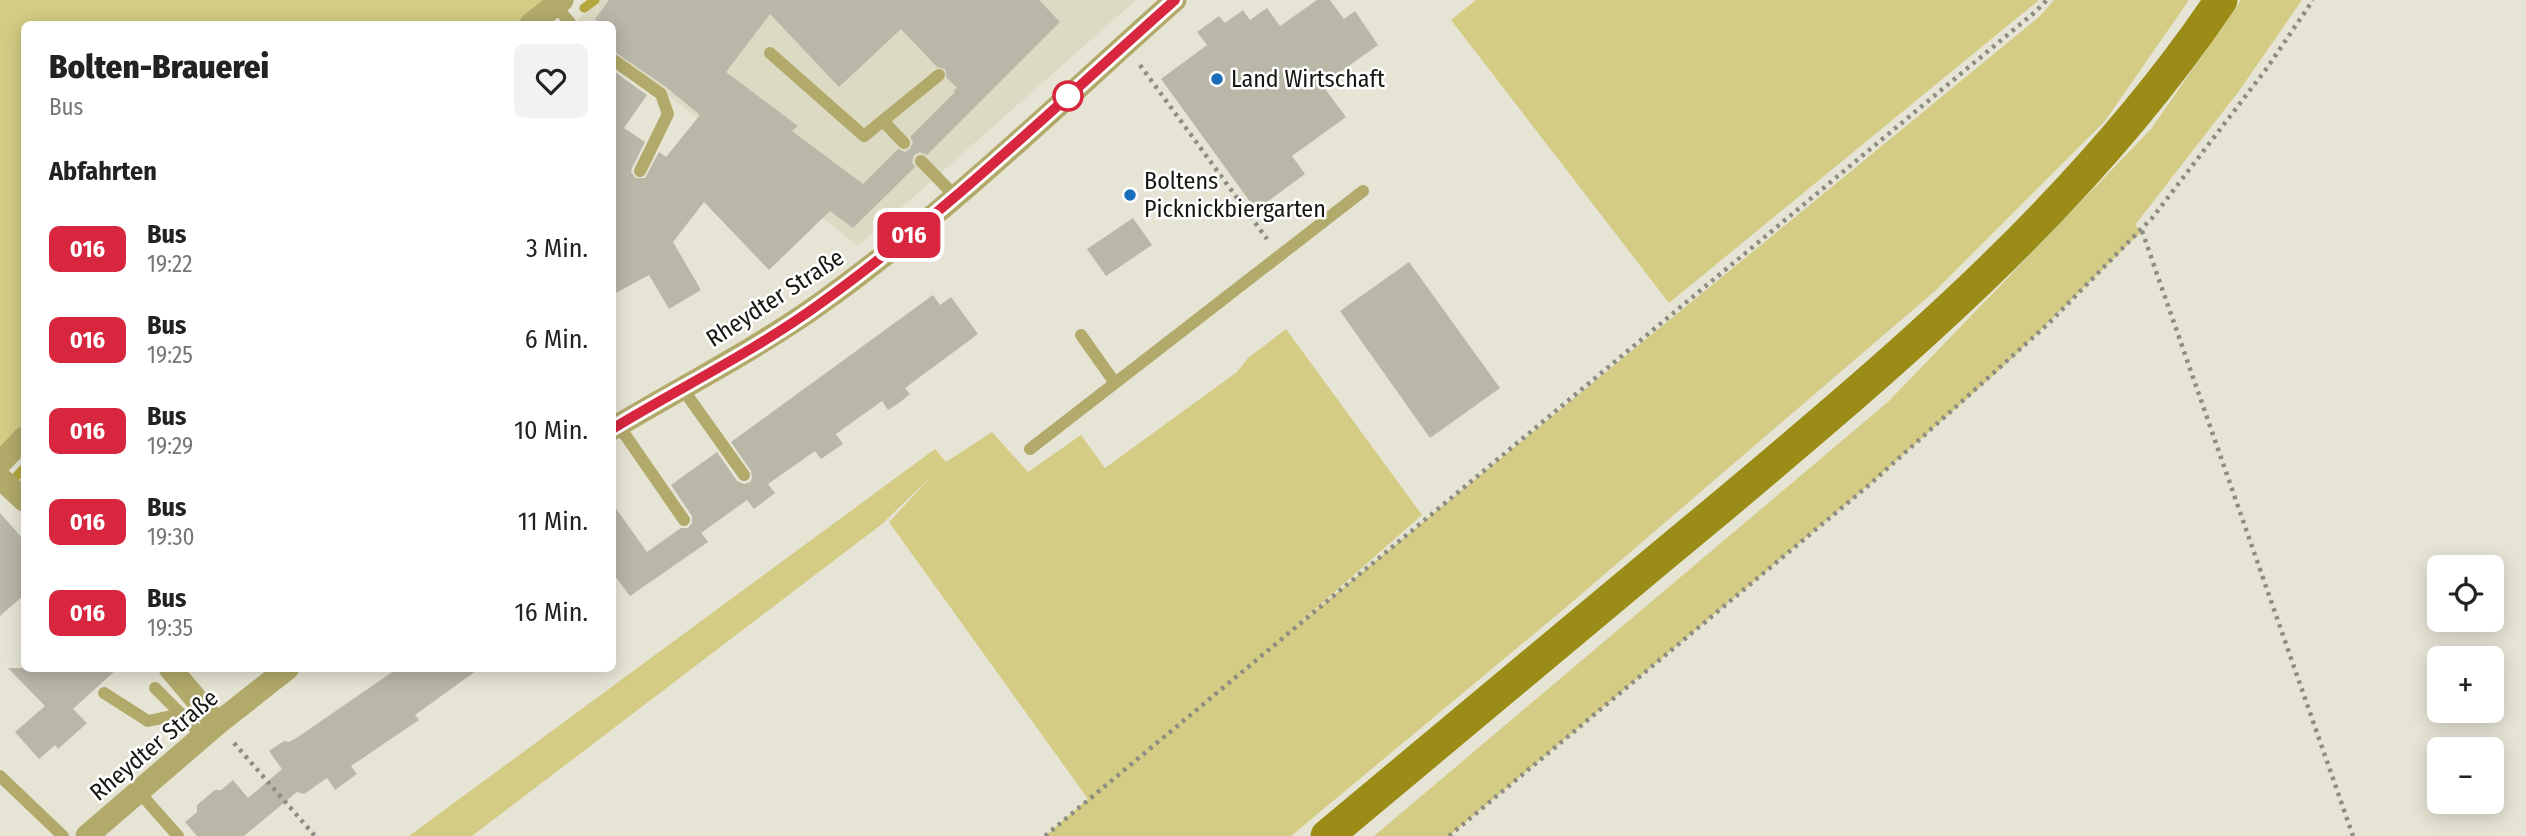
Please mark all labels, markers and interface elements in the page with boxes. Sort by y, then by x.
button: heart [514,44,588,118]
text: Bolten-Brauerei [49,47,269,87]
place label: Land Wirtschaft [1231,65,1385,93]
marker: Land Wirtschaft [1209,71,1225,87]
unlabelled marker [1053,81,1083,111]
text: Bus [49,93,83,121]
text: Abfahrten [49,156,157,187]
place label: Boltens Picknickbiergarten [1144,167,1326,223]
marker: Boltens Picknickbiergarten [1122,187,1138,203]
line badge: 016 [869,212,949,258]
text: Bus [147,219,186,250]
text: 016 [891,221,927,249]
text: 3 Min. [526,233,588,264]
text: 016 [70,235,105,263]
street label: Rheydter Straße [701,243,849,353]
text: 19:22 [147,250,192,278]
text: Bus [147,310,186,341]
text: 6 Min. [525,324,588,355]
text: 016 [70,326,105,354]
text: 19:25 [147,341,193,369]
text: Bus [147,401,186,432]
text: 10 Min. [514,415,588,446]
text: 016 [70,417,105,445]
text: 19:29 [147,432,193,460]
text: Bus [147,492,186,523]
text: 11 Min. [518,506,588,537]
text: 016 [70,508,105,536]
text: 19:30 [147,523,195,551]
map controls [2427,555,2504,814]
button: locate [2427,555,2504,632]
text: Bus [147,583,186,614]
text: 16 Min. [515,597,588,628]
text: 016 [70,599,105,627]
text: 19:35 [147,614,193,642]
button: + [2427,646,2504,723]
street label: Rheydter Straße [84,683,224,807]
button: − [2427,737,2504,814]

